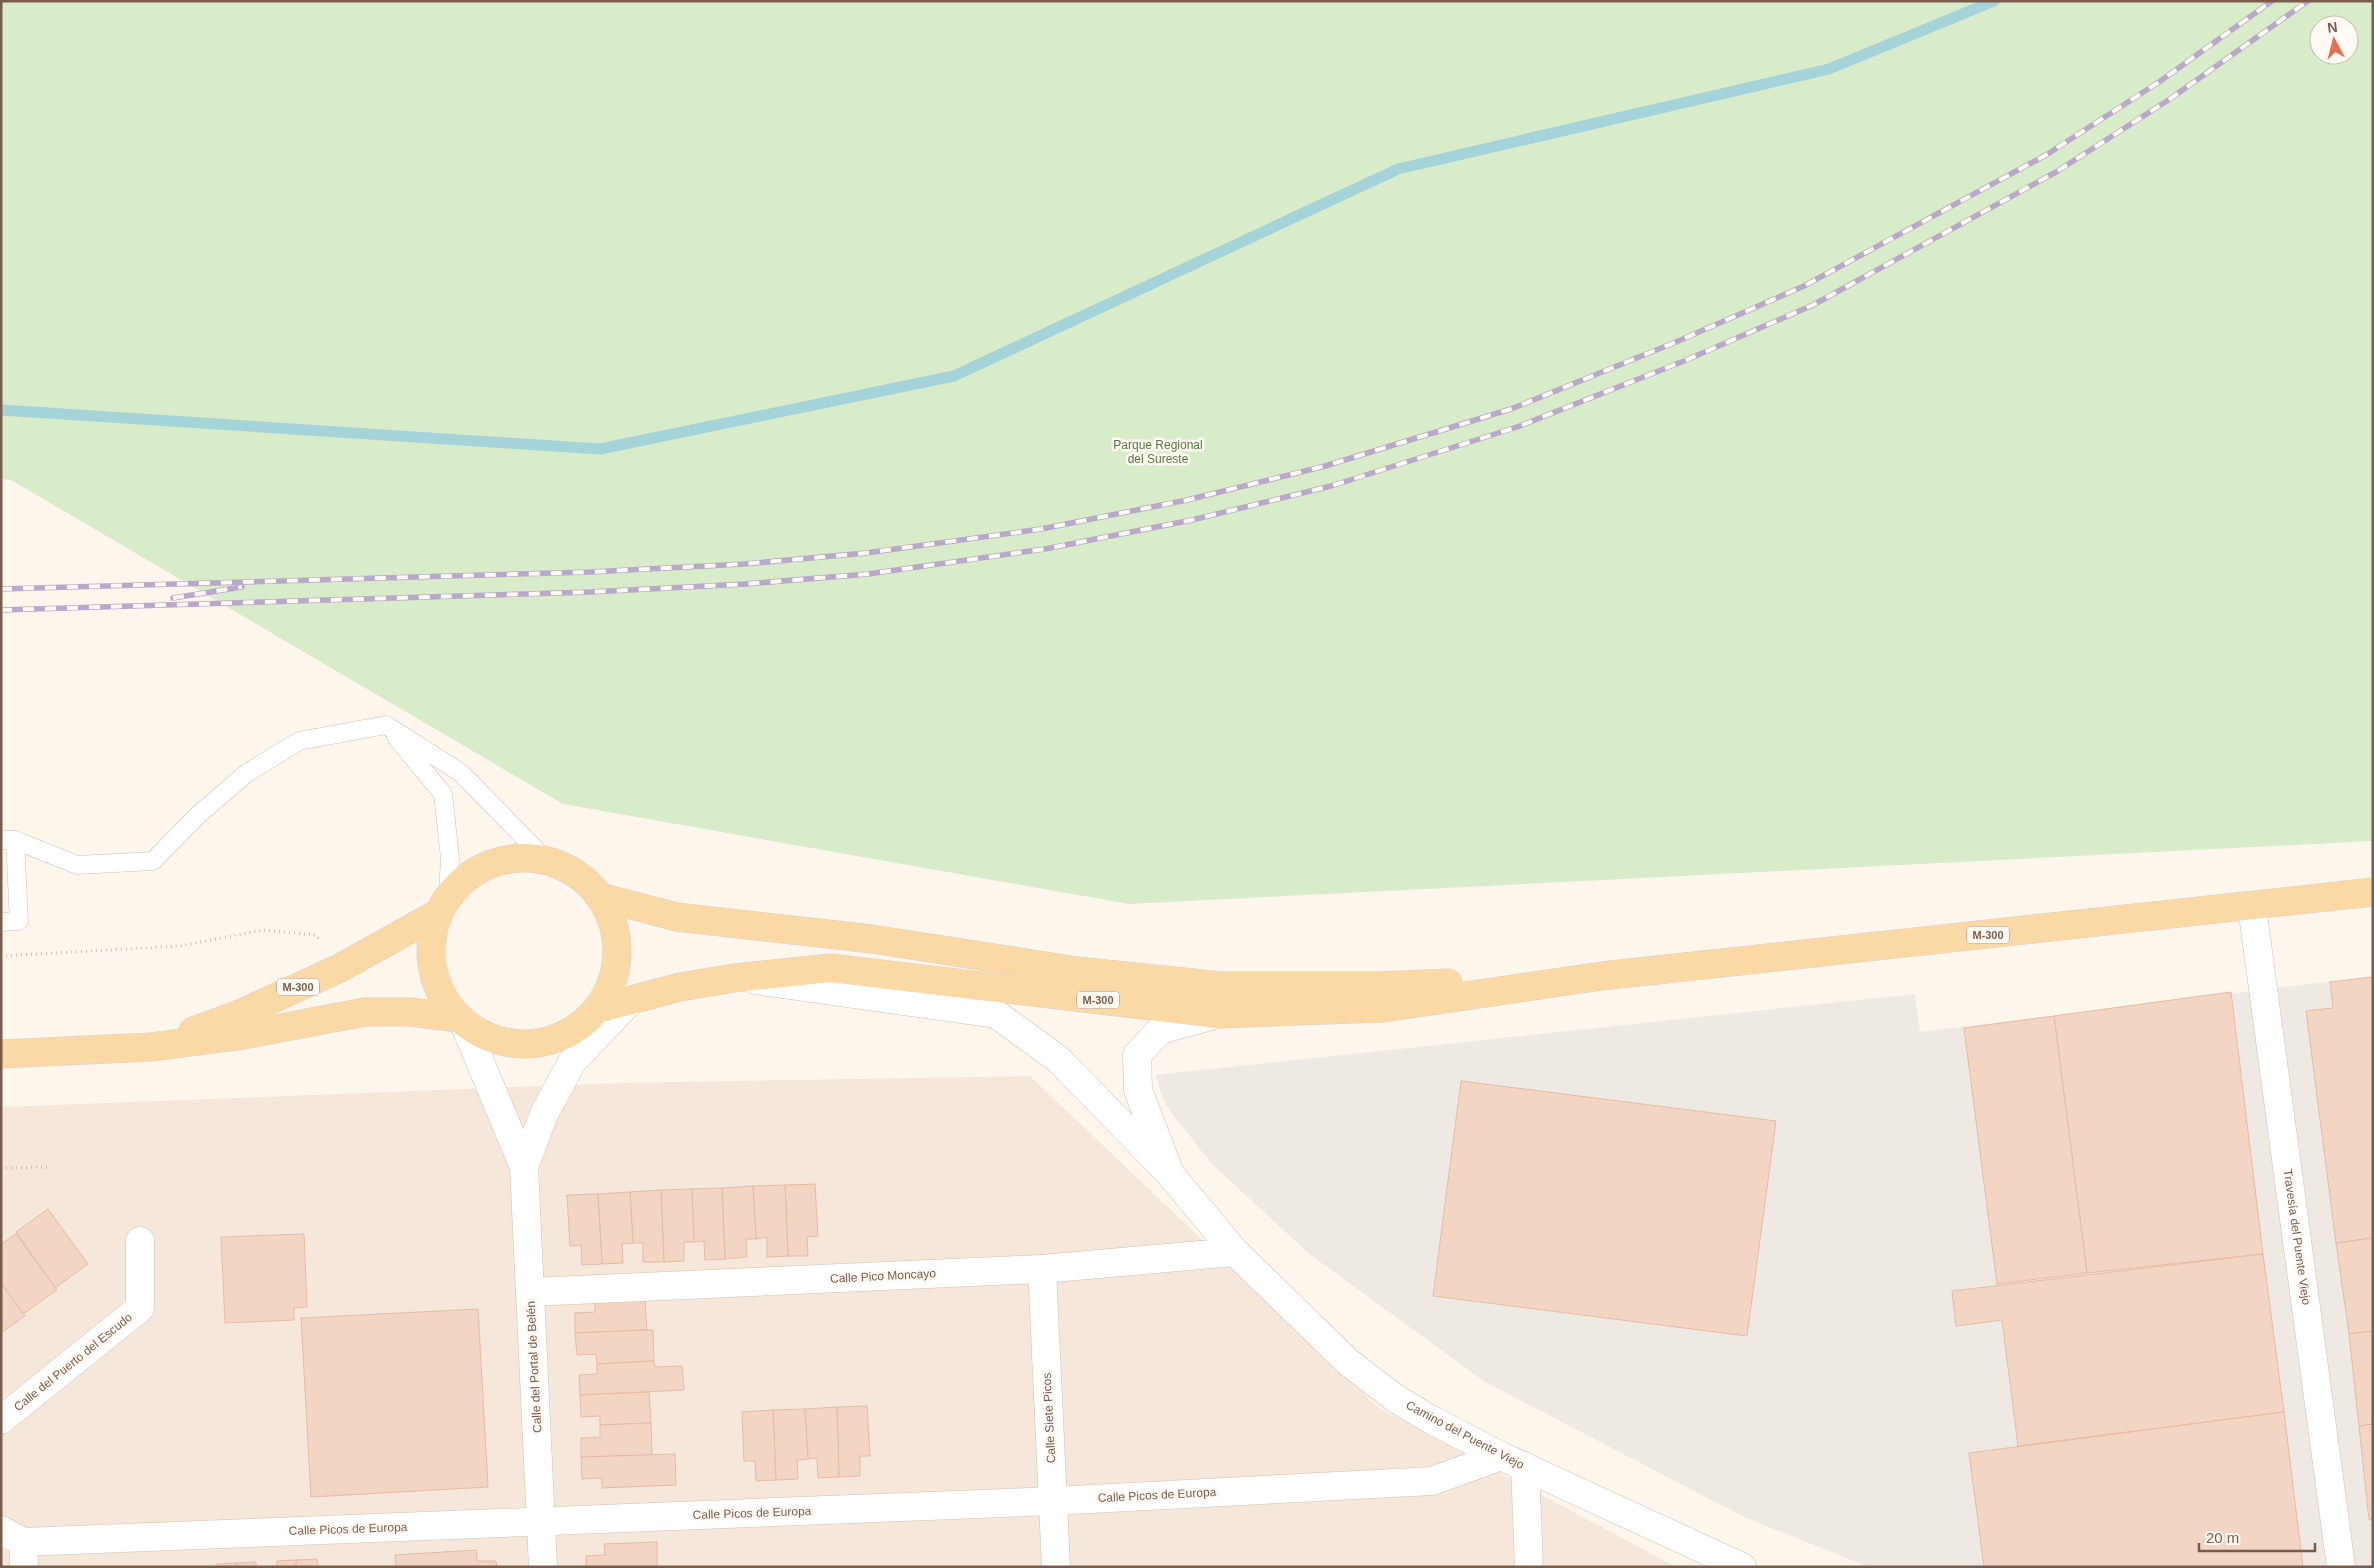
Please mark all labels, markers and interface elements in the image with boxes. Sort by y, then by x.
north arrow [2309,15,2359,65]
text: N [2326,19,2338,36]
park label: Parque Regional del Sureste [1113,438,1203,466]
road number: M-300 [1967,926,2009,944]
road number: M-300 [277,979,319,996]
road number: M-300 [1077,992,1119,1008]
street label: Travesía del Puente Viejo [2281,1168,2313,1306]
street label: Calle Pico Moncayo [830,1266,937,1286]
street label: Calle del Portal de Belén [524,1301,544,1433]
street label: Calle del Puerto del Escudo [11,1310,135,1414]
street label: Calle Siete Picos [1040,1372,1058,1464]
street label: Camino del Puente Viejo [1403,1398,1527,1472]
street label: Calle Picos de Europa [1097,1485,1217,1505]
street label: Calle Picos de Europa [692,1504,812,1522]
street label: Calle Picos de Europa [288,1520,408,1538]
scale bar [2199,1520,2315,1552]
text: 20 m [2206,1529,2239,1546]

